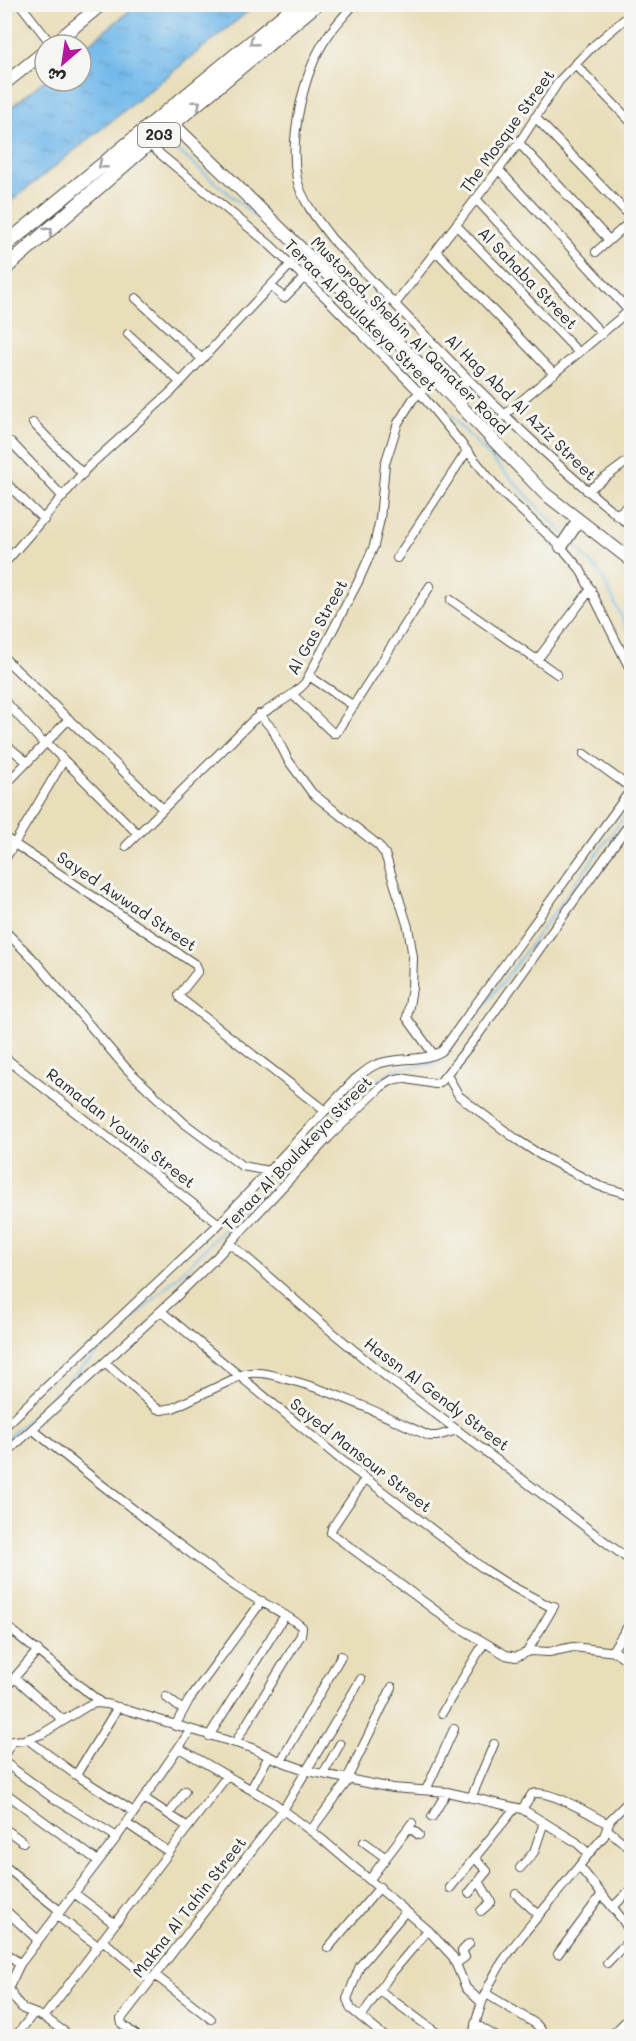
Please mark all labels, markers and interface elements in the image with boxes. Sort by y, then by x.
north arrow [33,33,93,93]
one-way arrow [249,34,260,45]
text: ش [43,63,68,90]
street label: The Mosque Street [455,65,559,197]
one-way arrow [190,100,201,111]
road number: 203 [138,123,180,147]
one-way arrow [98,158,109,169]
street label: Al Sahaba Street [474,222,583,333]
one-way arrow [42,227,53,238]
street label: Mustorod, Shebin Al Qanater Road [307,231,514,438]
street label: Teraa Al Boulakeya Street [281,234,442,395]
street label: Al Hag Abd Al Aziz Street [441,329,601,485]
street label: Al Gas Street [282,575,351,678]
street label: Sayed Awwad Street [53,846,201,955]
street label: Ramadan Younis Street [43,1063,200,1192]
street label: Teraa Al Boulakeya Street [217,1071,376,1234]
street label: Hassn Al Gendy Street [361,1332,514,1455]
street label: Sayed Mansour Street [286,1393,436,1517]
street label: Makna Al Tahin Street [127,1832,250,1981]

